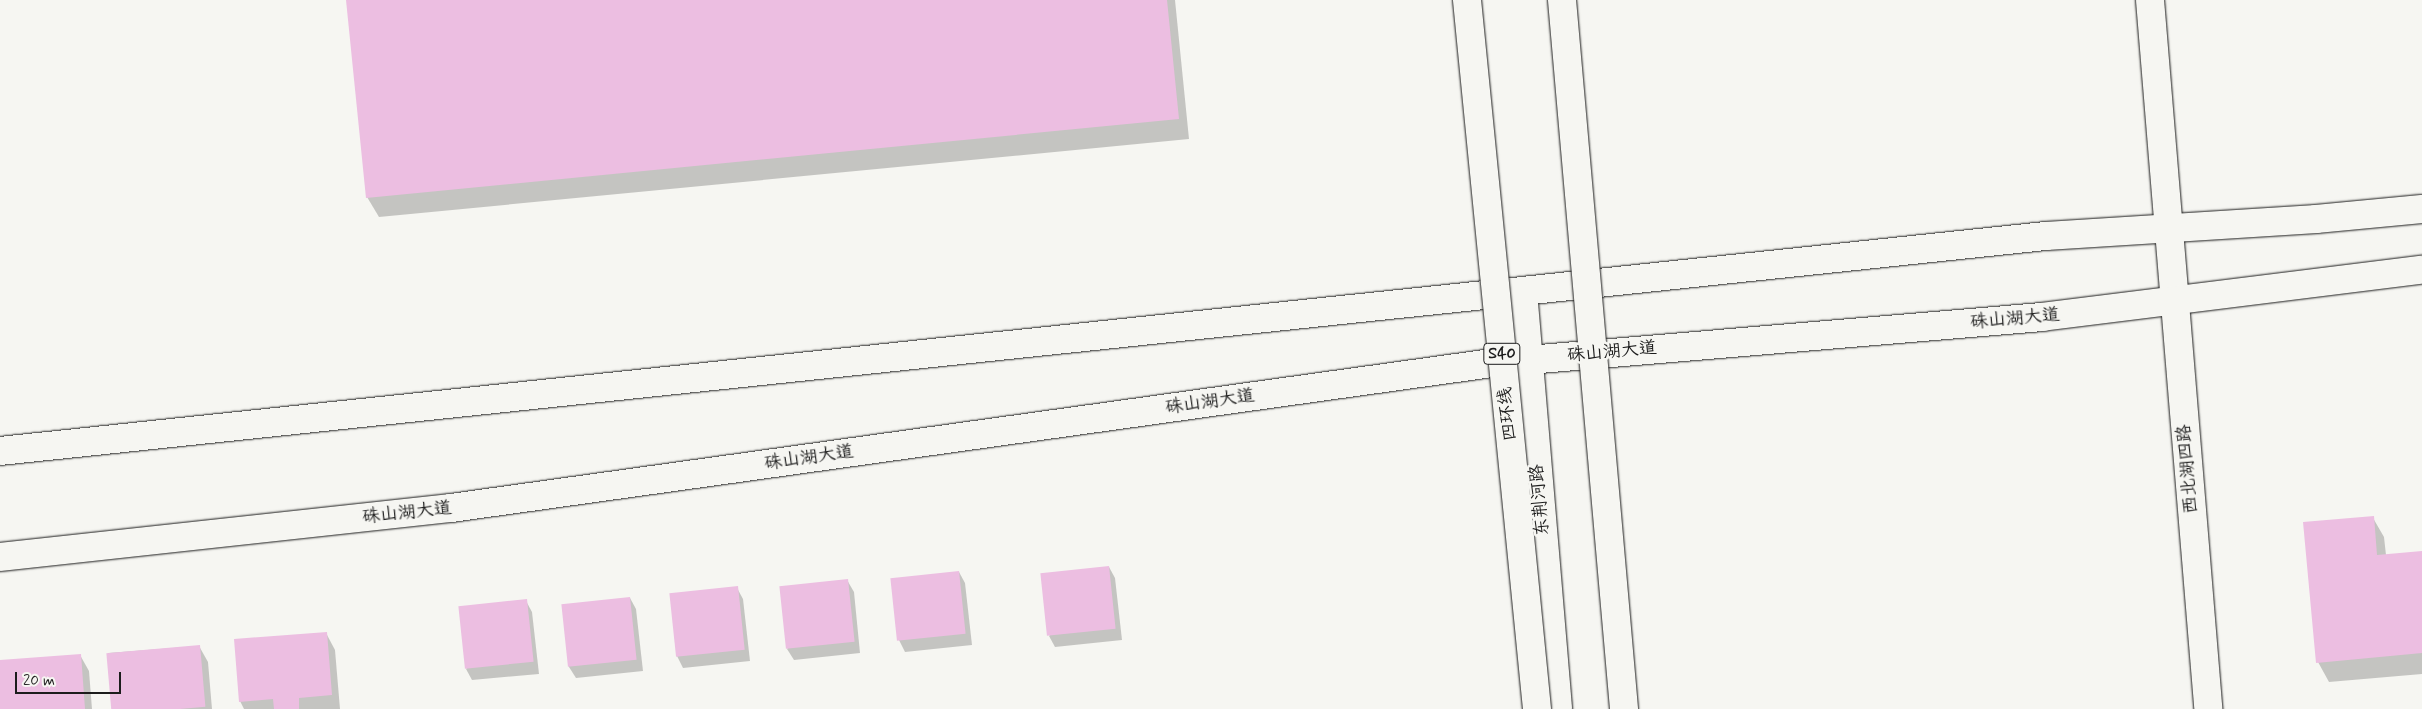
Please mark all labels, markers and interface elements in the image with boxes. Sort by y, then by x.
street label: 硃山湖大道 [1969,304,2061,334]
street label: 硃山湖大道 [1566,337,1658,367]
road number: S40 [1483,340,1521,368]
street label: 硃山湖大道 [1164,385,1256,419]
street label: 四环线 [1494,386,1522,442]
street label: 西北湖四路 [2173,423,2203,515]
street label: 硃山湖大道 [763,441,855,475]
street label: 东荆河路 [1526,463,1554,537]
street label: 硃山湖大道 [361,498,453,528]
scale bar [18,662,124,694]
text: 20 m [23,671,55,691]

